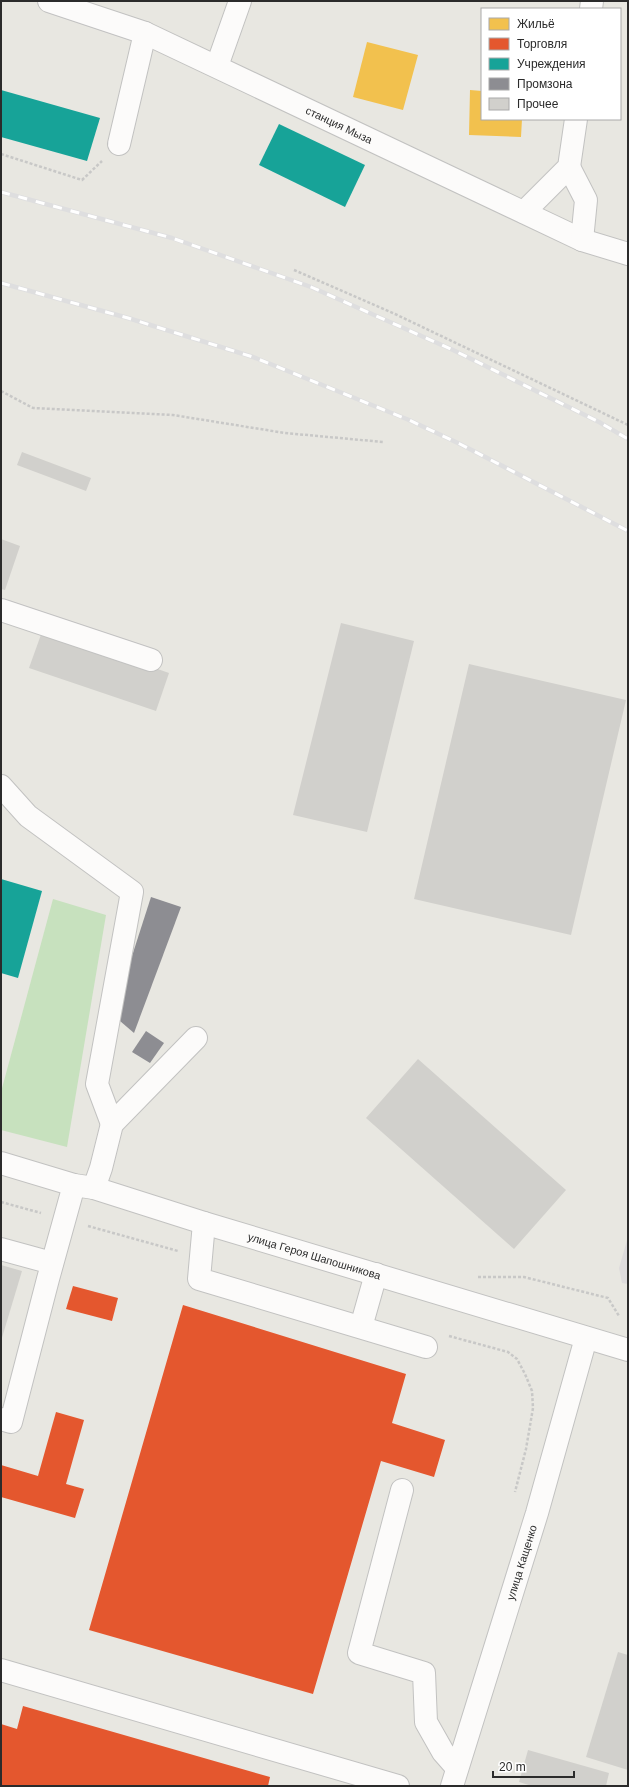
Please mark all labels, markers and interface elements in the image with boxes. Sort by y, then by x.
legend [481,8,621,120]
text: Жильё [517,17,555,31]
text: Торговля [517,37,567,51]
text: Учреждения [517,57,586,71]
text: Промзона [517,77,573,91]
text: Прочее [517,97,559,111]
street label: станция Мыза [304,104,375,146]
street label: улица Героя Шапошникова [246,1230,383,1282]
street label: улица Кащенко [504,1524,539,1602]
scale bar [493,1753,574,1779]
text: 20 m [499,1760,526,1774]

